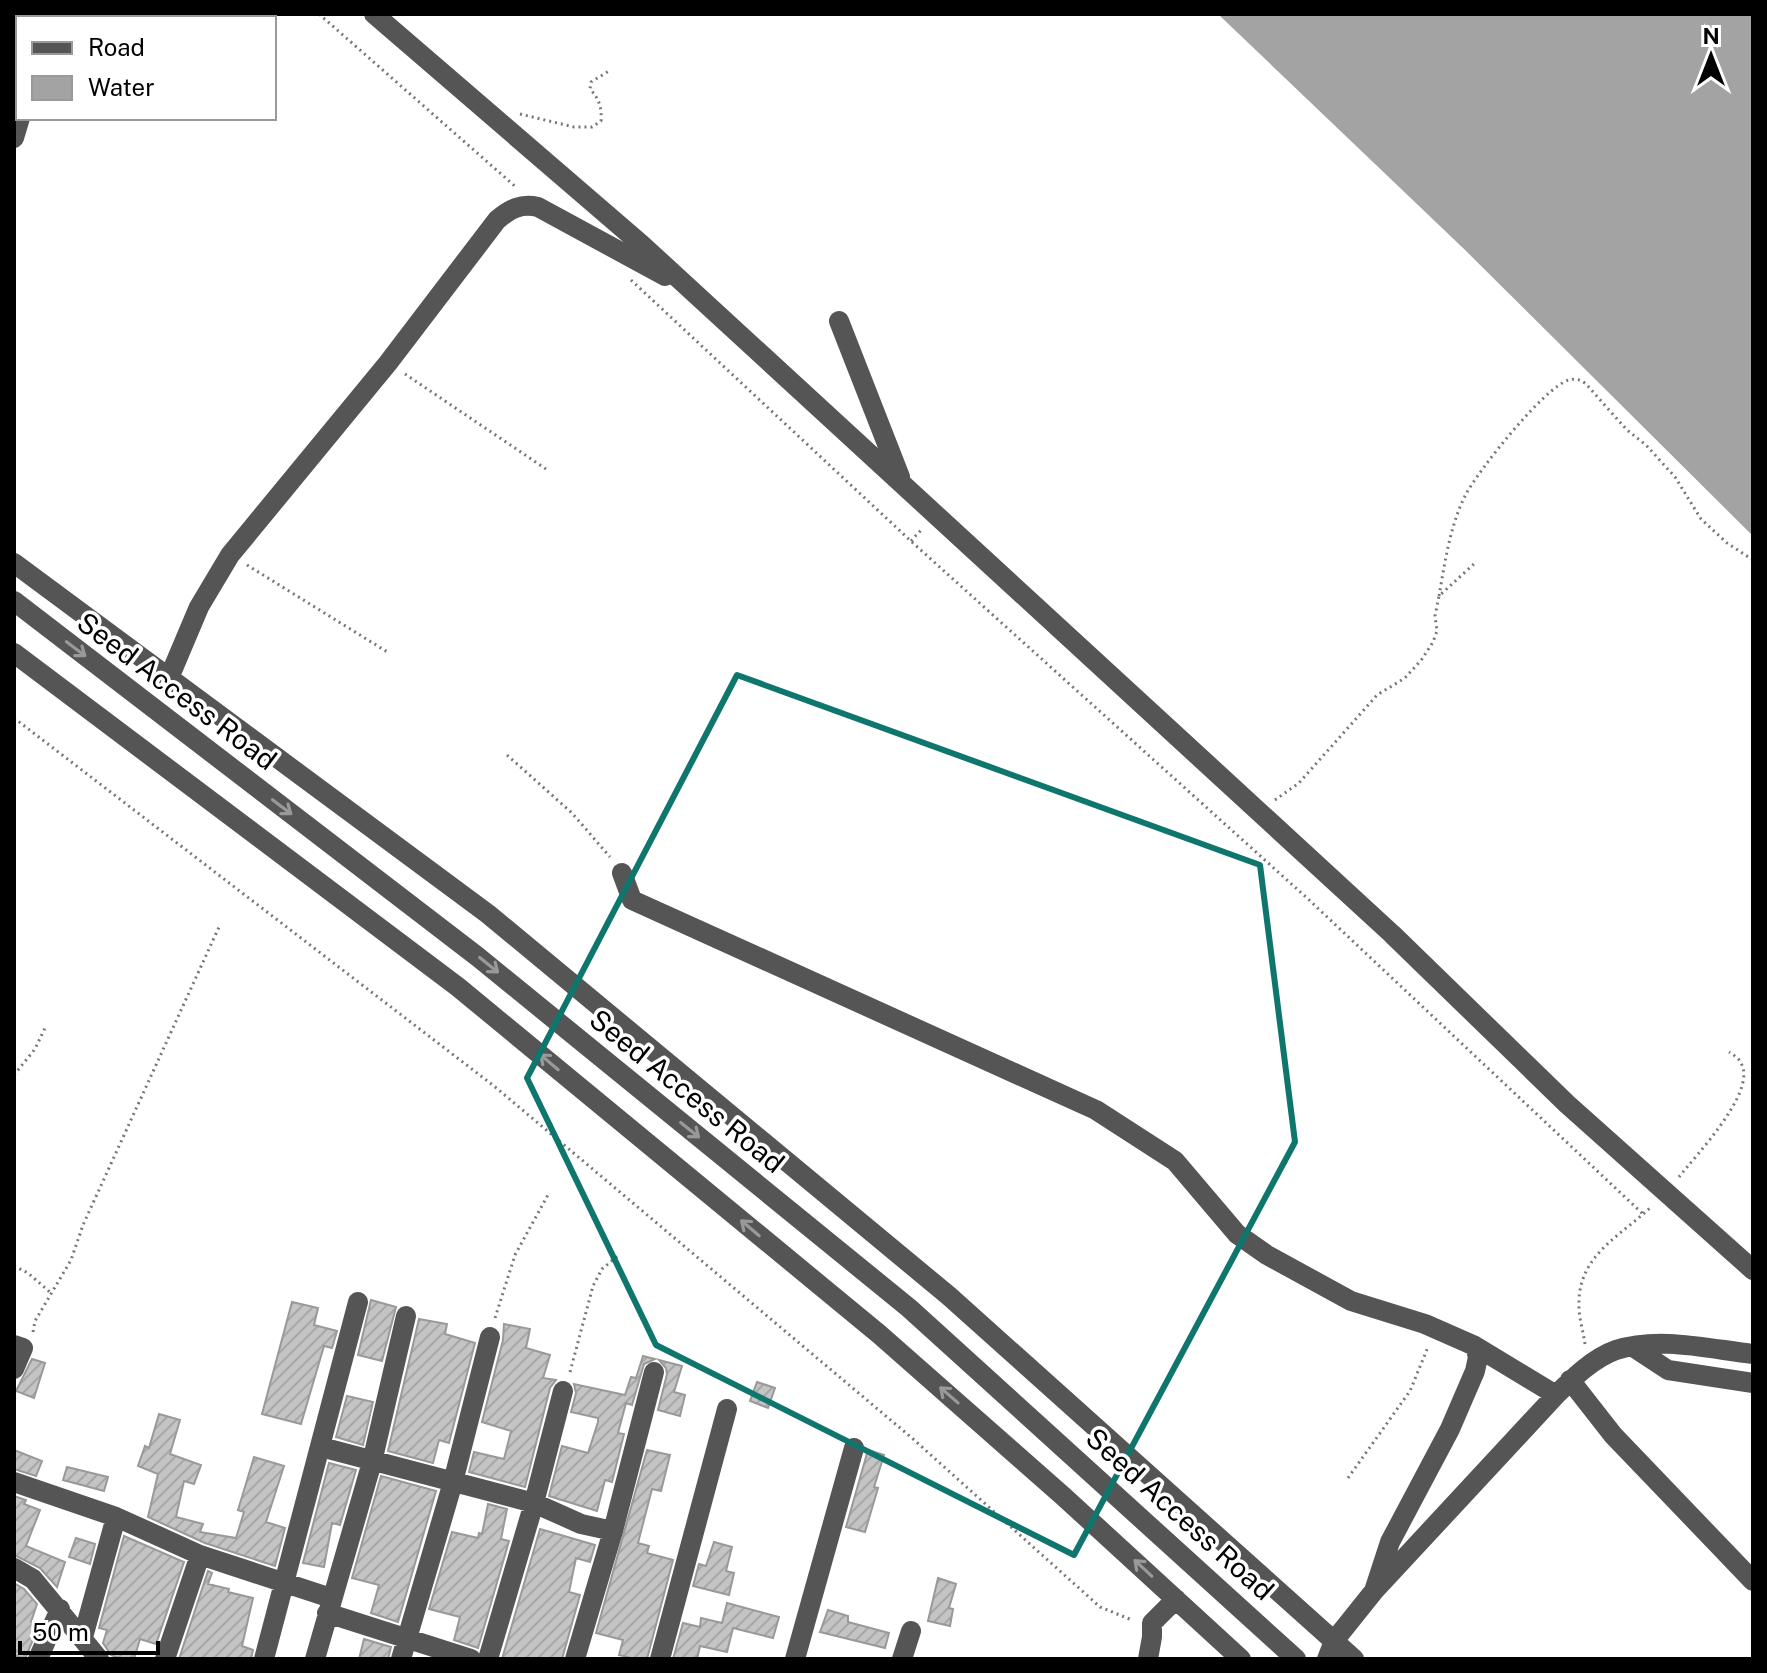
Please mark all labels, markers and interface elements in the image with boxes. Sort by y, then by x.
legend [16,16,276,120]
north arrow [1671,16,1751,96]
text: N [1702,23,1720,49]
text: Road [88,33,145,61]
text: Water [88,73,155,101]
street label: Seed Access Road [71,605,283,776]
one-way arrow [65,640,86,657]
one-way arrow [271,798,292,815]
one-way arrow [478,956,498,974]
street label: Seed Access Road [583,1002,791,1179]
one-way arrow [540,1053,560,1071]
one-way arrow [679,1121,700,1138]
one-way arrow [740,1219,761,1237]
one-way arrow [939,1386,959,1404]
street label: Seed Access Road [1080,1421,1281,1606]
one-way arrow [1133,1560,1153,1578]
scale bar [20,1605,158,1655]
text: 50 m [32,1618,89,1646]

